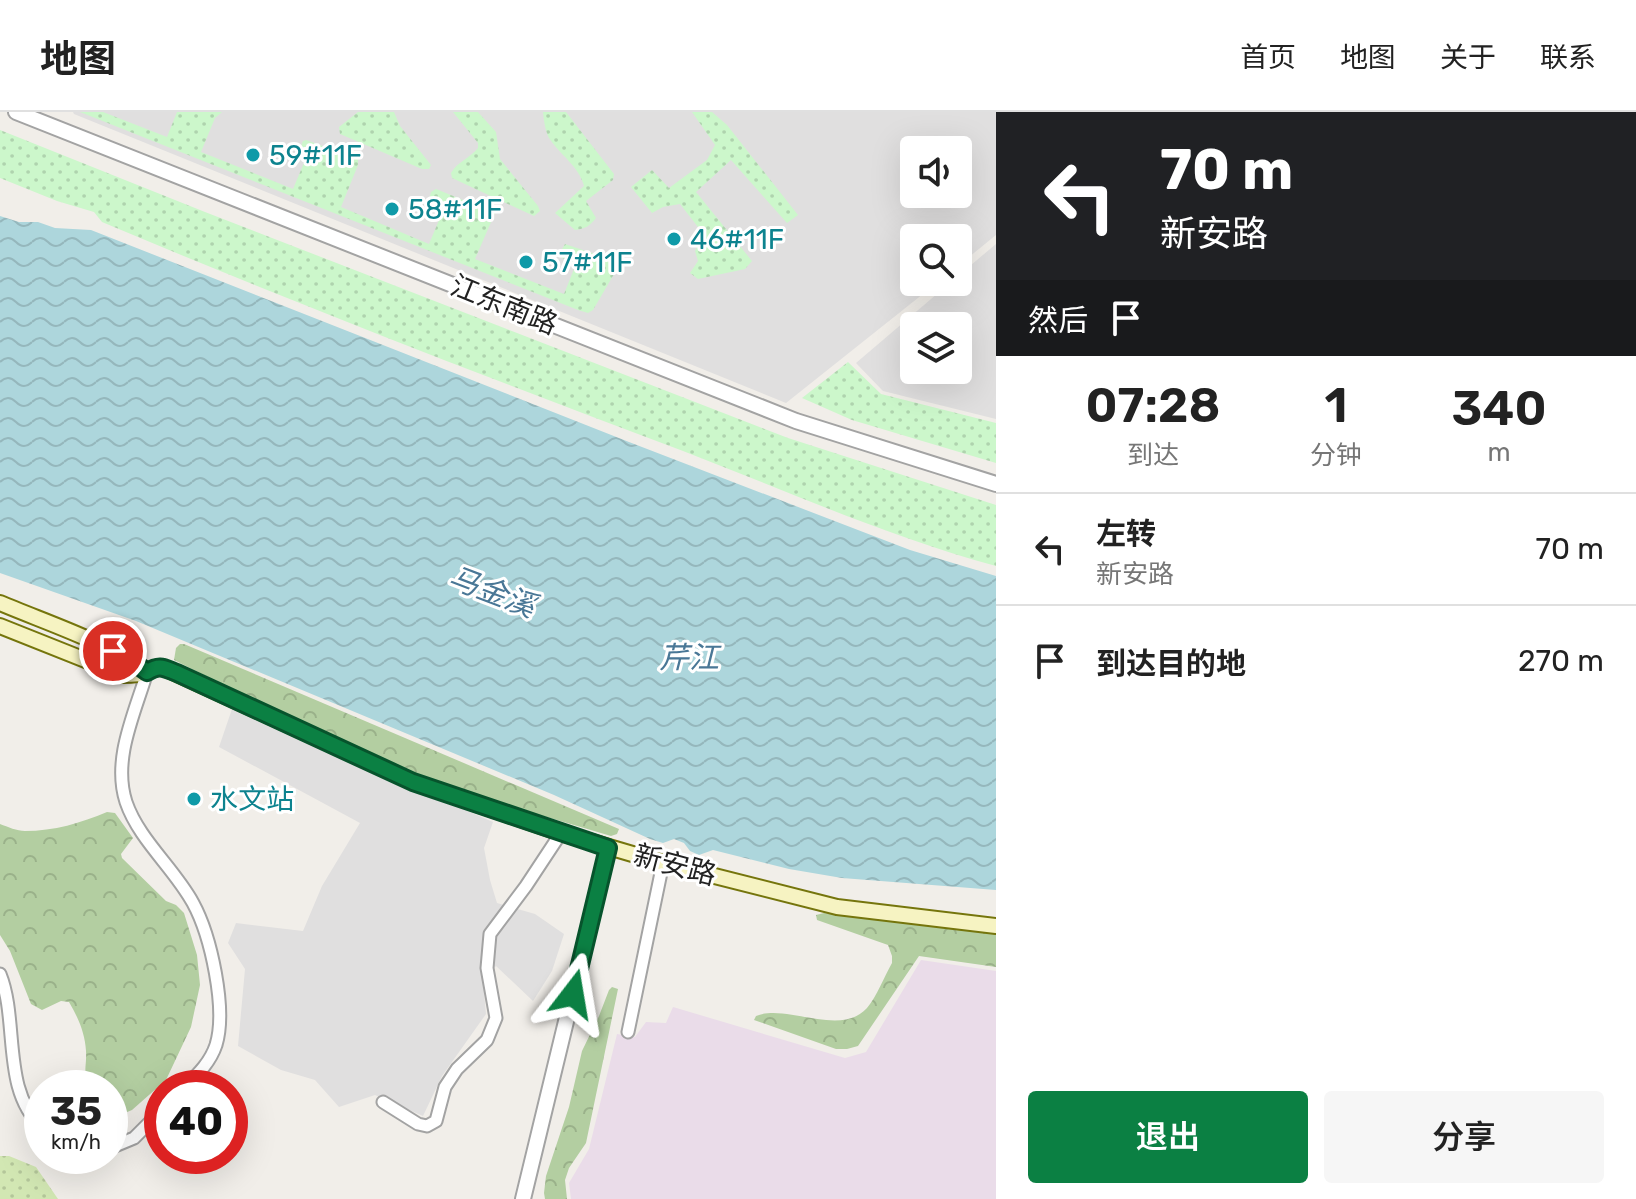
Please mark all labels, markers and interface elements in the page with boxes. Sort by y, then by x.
text: 地图 [40,36,116,82]
text: 首页 [1240,41,1296,74]
text: 地图 [1340,41,1396,74]
text: 关于 [1440,41,1496,74]
text: 联系 [1540,41,1596,74]
map controls [900,136,972,384]
button: sound [900,136,972,208]
text: 70 m [1160,137,1293,203]
place label: 59#11F [269,139,362,172]
icon: left [1028,144,1132,248]
marker: 59#11F [244,146,262,164]
place label: 58#11F [408,193,502,226]
marker: 58#11F [383,200,401,218]
text: 新安路 [1160,212,1268,255]
place label: 46#11F [690,223,784,256]
button: search [900,224,972,296]
marker: 46#11F [665,230,683,248]
place label: 57#11F [542,246,633,279]
marker: 57#11F [517,253,535,271]
street label: 江东南路 [446,269,562,341]
icon: arrive [1104,296,1148,340]
text: 然后 [1028,303,1088,339]
button: layers [900,312,972,384]
text: 07:28 [1086,377,1220,434]
text: 1 [1324,377,1347,434]
text: 340 [1451,380,1546,437]
text: m [1487,437,1511,468]
text: 到达 [1127,440,1179,471]
text: 分钟 [1310,440,1362,471]
text: 左转 [1096,516,1156,552]
icon: left [1028,527,1072,571]
text: 70 m [1536,531,1604,567]
water label: 马金溪 [444,559,543,626]
text: 新安路 [1096,559,1174,590]
pin [79,617,147,685]
icon: arrive [91,629,135,673]
icon: arrive [1028,639,1072,683]
water label: 芹江 [659,640,722,676]
text: 270 m [1518,643,1604,679]
text: 到达目的地 [1096,646,1246,682]
place label: 水文站 [210,783,294,816]
marker: 水文站 [185,790,203,808]
street label: 新安路 [630,838,720,892]
position arrow [531,952,615,1036]
speed limit sign: 40 [144,1070,248,1174]
text: 35 [50,1088,102,1135]
button: 退出 [1028,1091,1308,1183]
button: 分享 [1324,1091,1604,1183]
text: km/h [51,1130,101,1154]

